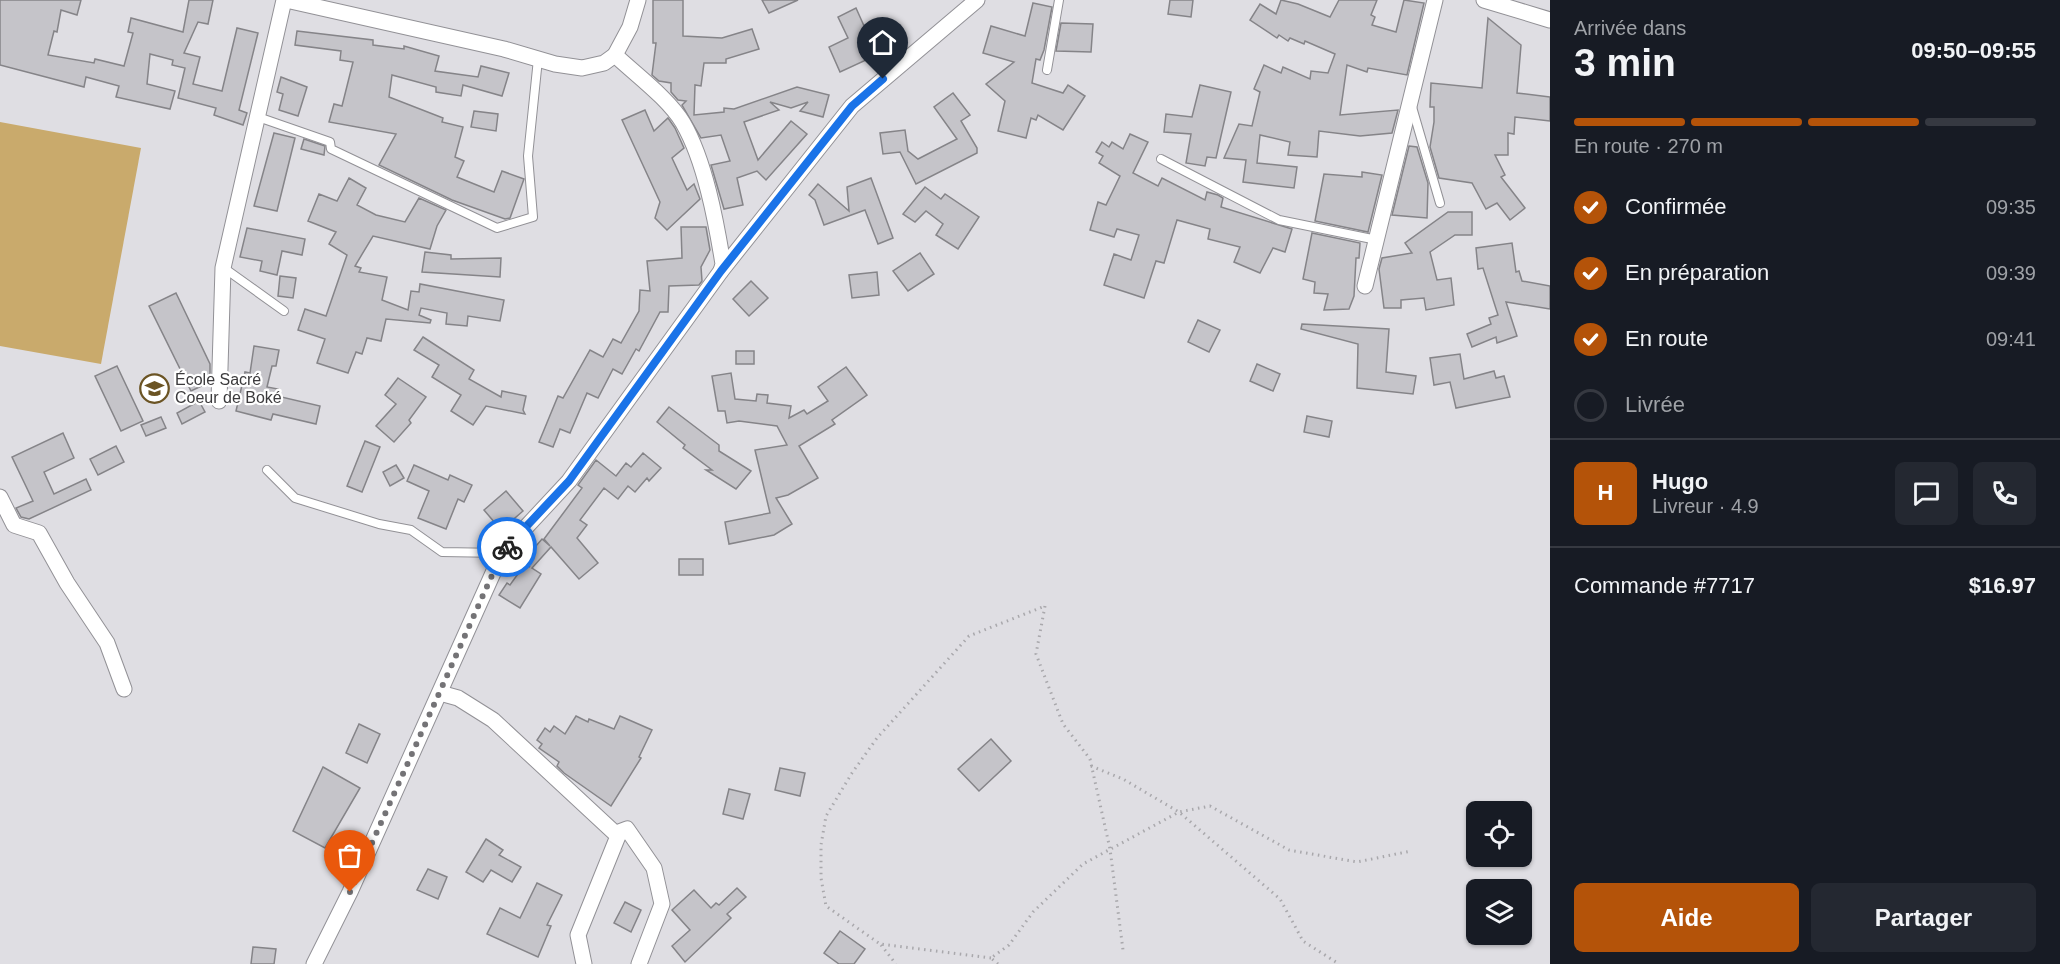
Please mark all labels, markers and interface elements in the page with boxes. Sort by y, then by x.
pin [857,17,908,79]
text: Arrivée dans [1574,17,1686,39]
icon: home [866,26,899,59]
text: 09:50–09:55 [1911,38,2036,63]
text: 3 min [1574,41,1676,84]
text: En route · 270 m [1574,135,1723,157]
icon: check [1574,191,1607,224]
text: Confirmée [1625,194,1726,219]
text: 09:35 [1986,196,2036,218]
icon: check [1574,257,1607,290]
text: En préparation [1625,260,1769,285]
text: 09:39 [1986,262,2036,284]
icon: check [1574,323,1607,356]
text: En route [1625,326,1708,351]
text: 09:41 [1986,328,2036,350]
place label: École Sacré Coeur de Boké [175,370,282,406]
school or university icon: École Sacré Coeur de Boké [138,372,170,404]
text: Livrée [1625,392,1685,417]
button: chat [1895,462,1958,525]
button: phone [1973,462,2036,525]
text: Hugo [1652,469,1708,494]
text: H [1598,480,1613,505]
text: Livreur · 4.9 [1652,495,1759,517]
courier [477,517,537,577]
icon: bike [491,531,524,564]
text: Commande #7717 [1574,573,1755,598]
text: $16.97 [1969,573,2036,598]
map controls [1466,801,1532,945]
button: locate [1466,801,1532,867]
pin [324,830,375,892]
icon: bag [333,839,366,872]
button: layers [1466,879,1532,945]
button: Aide [1574,883,1799,952]
button: Partager [1811,883,2036,952]

